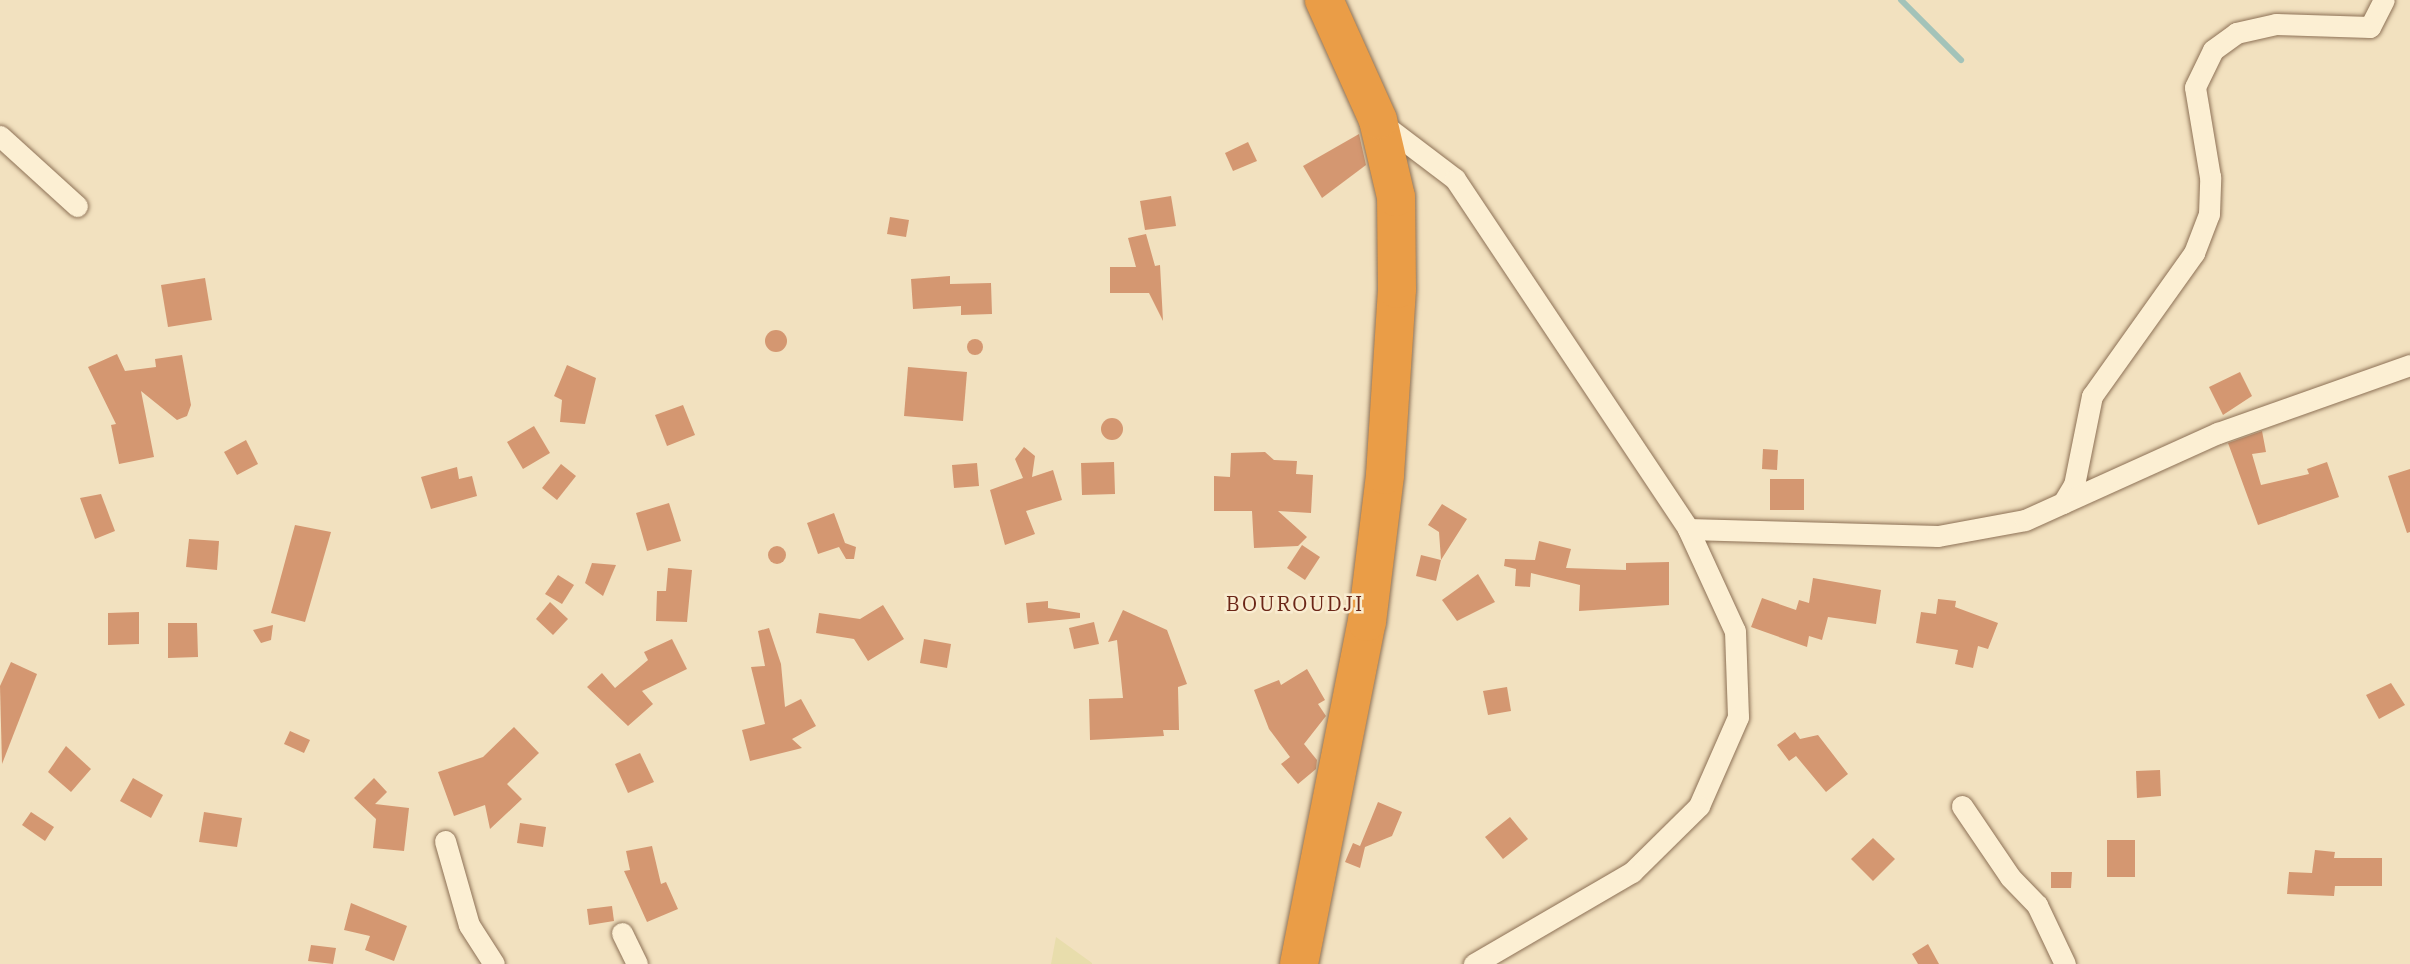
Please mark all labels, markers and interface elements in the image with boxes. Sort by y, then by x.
district label: BOUROUDJI [1227,590,1363,616]

